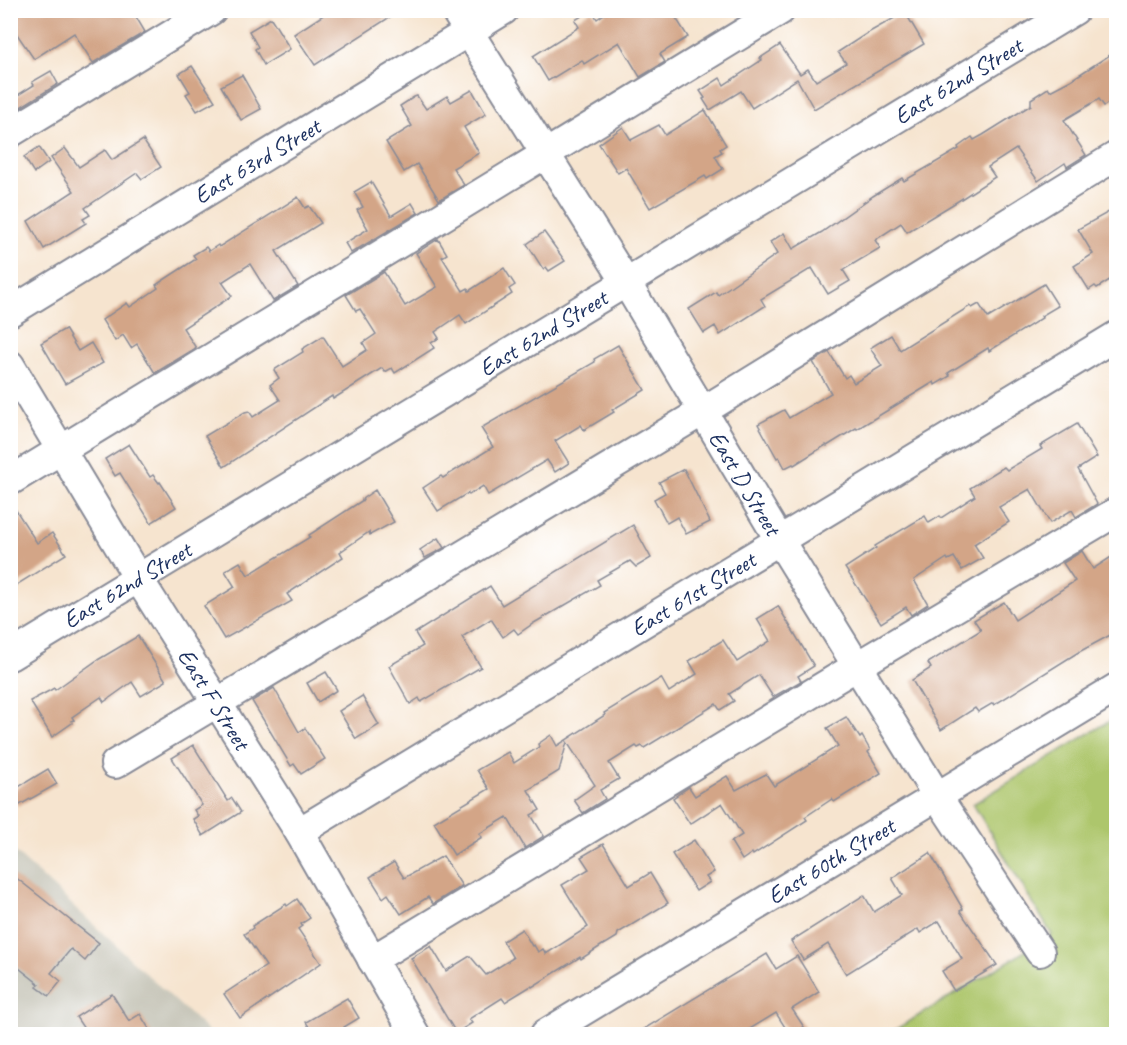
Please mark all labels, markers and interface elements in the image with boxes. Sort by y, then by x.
street label: East 62nd Street [888,30,1029,131]
street label: East 63rd Street [188,110,328,211]
street label: East 62nd Street [473,282,614,383]
street label: East D Street [702,425,789,542]
street label: East 62nd Street [57,534,198,635]
street label: East 61st Street [625,544,763,643]
street label: East F Street [171,643,258,757]
street label: East 60th Street [762,810,902,911]

